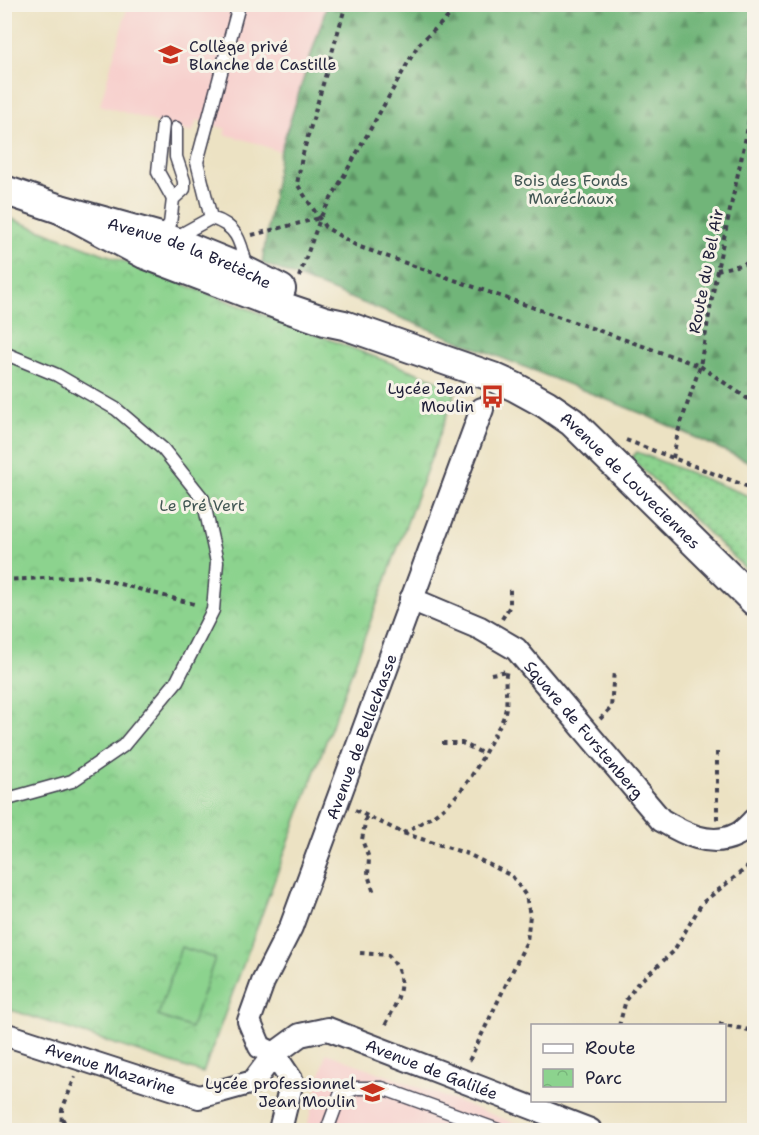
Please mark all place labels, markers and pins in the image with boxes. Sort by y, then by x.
place label: Collège privé Blanche de Castille [189,36,337,75]
school or university icon: Collège privé Blanche de Castille [158,42,184,68]
place label: Lycée Jean Moulin [388,378,474,417]
bus stop icon: Lycée Jean Moulin [479,384,505,410]
place label: Lycée professionnel Jean Moulin [205,1073,355,1112]
school or university icon: Lycée professionnel Jean Moulin [360,1079,386,1105]

